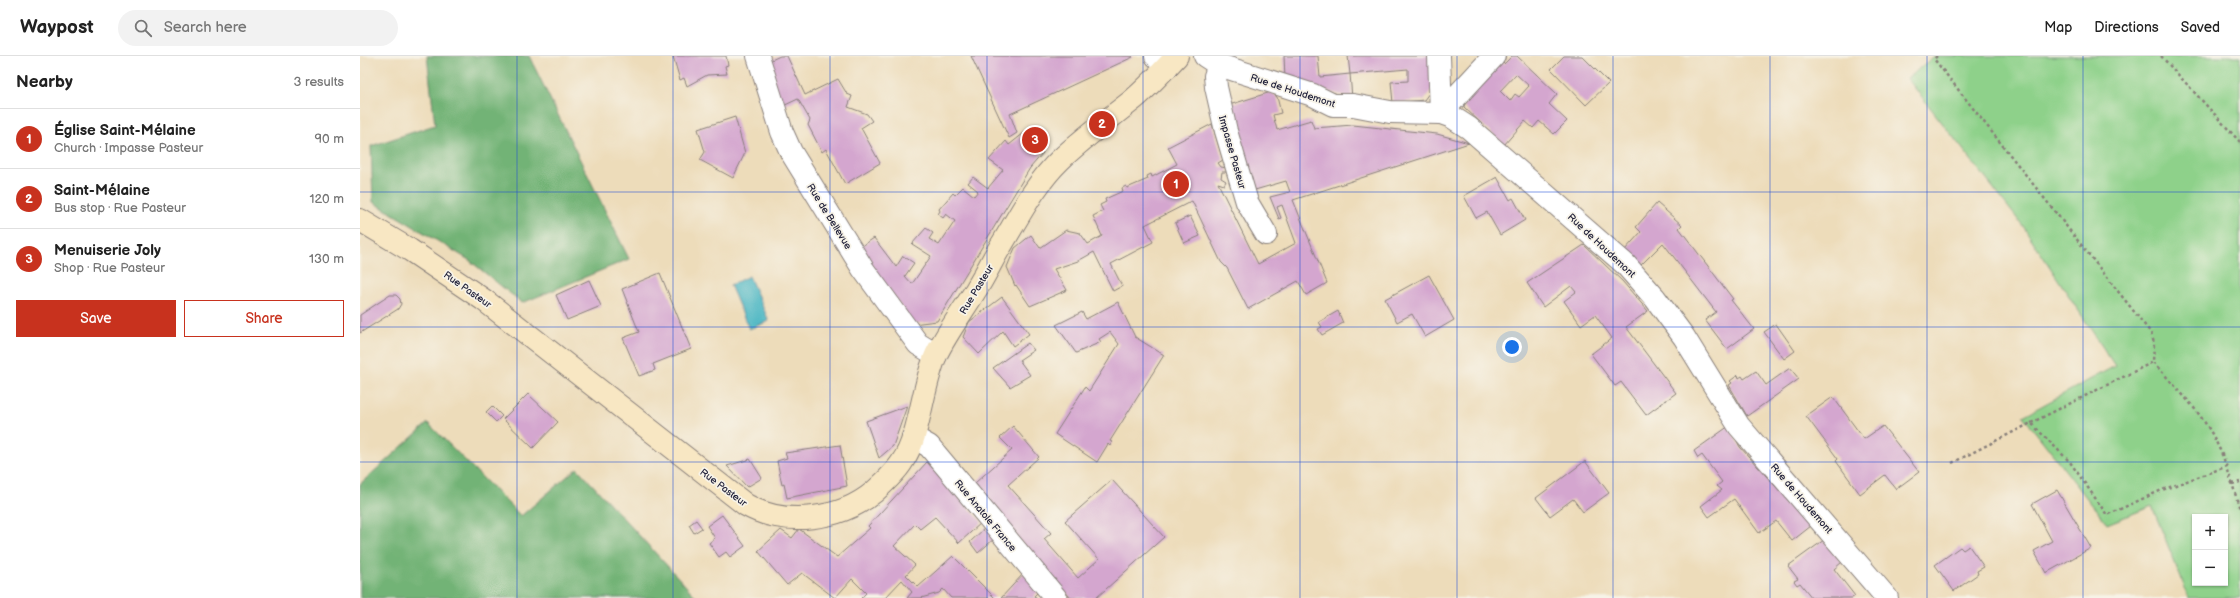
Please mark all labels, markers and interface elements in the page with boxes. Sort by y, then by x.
search box [118,10,398,46]
text: Waypost [20,16,94,39]
icon: search [132,17,154,39]
text: Search here [164,18,247,37]
text: Map [2044,19,2072,36]
text: Directions [2094,19,2159,36]
text: Saved [2181,19,2220,36]
text: Nearby [16,72,73,92]
street label: Rue de Houdemont [1249,72,1337,110]
text: 3 results [293,74,344,90]
pin: 2 [1089,109,1115,139]
street label: Impasse Pasteur [1216,114,1248,191]
text: Église Saint-Mélaine [54,121,196,140]
pin: 3 [1022,125,1048,155]
text: 1 [26,131,32,147]
text: 90 m [315,131,344,147]
text: Church · Impasse Pasteur [54,140,203,156]
pin: 1 [1163,169,1189,199]
text: Saint-Mélaine [54,181,150,200]
street label: Rue de Bellevue [804,182,854,252]
text: 2 [25,191,33,207]
text: 120 m [309,191,344,207]
text: Bus stop · Rue Pasteur [54,200,186,216]
street label: Rue de Houdemont [1565,211,1638,280]
text: Menuiserie Joly [54,241,161,260]
text: 3 [25,251,33,267]
text: 130 m [309,251,344,267]
text: Shop · Rue Pasteur [54,260,165,276]
street label: Rue Pasteur [957,262,997,316]
street label: Rue Pasteur [441,269,494,311]
button: Save [16,300,176,337]
button: Share [184,300,344,337]
your location [1502,337,1522,357]
street label: Rue de Houdemont [1768,461,1835,536]
street label: Rue Pasteur [698,466,750,510]
street label: Rue Anatole France [952,477,1019,554]
map controls [2192,514,2228,586]
button: + [2192,514,2228,550]
button: − [2192,550,2228,586]

